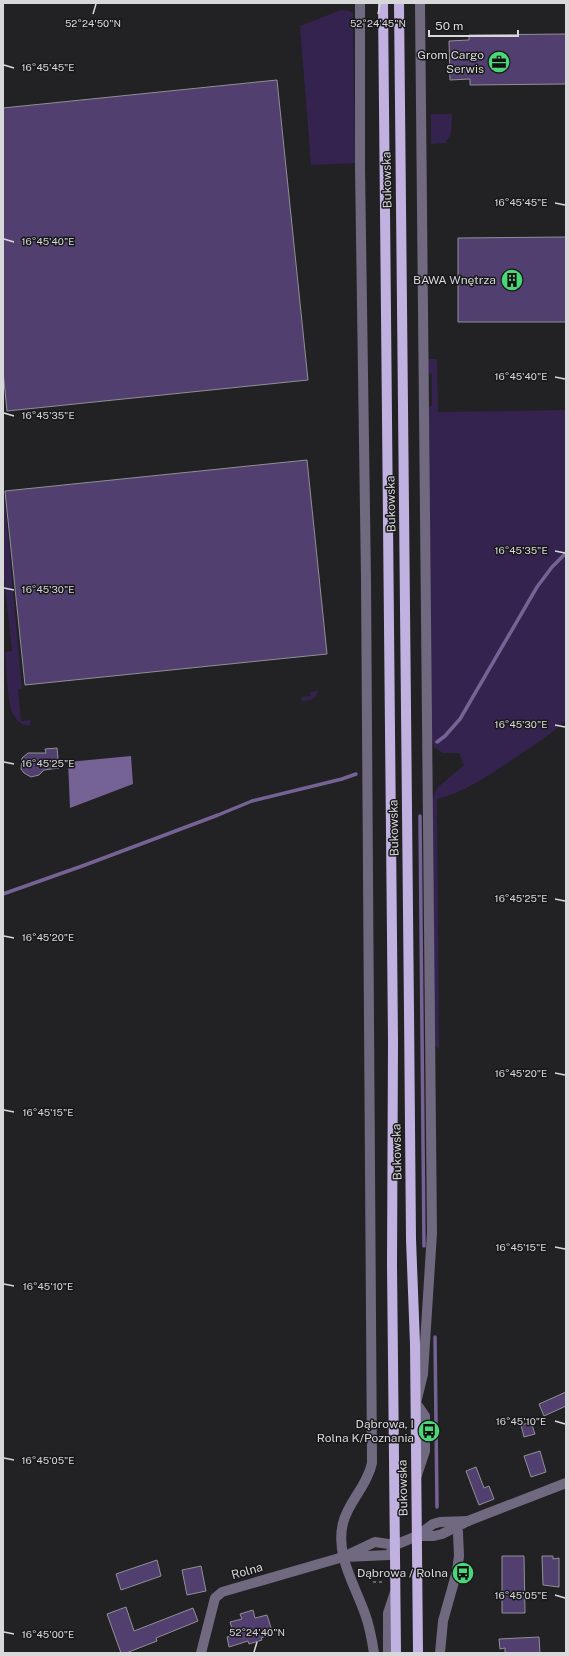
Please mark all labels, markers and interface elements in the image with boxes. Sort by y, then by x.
scale bar [429,12,518,38]
text: 52°24'50"N [65,17,121,29]
text: 52°24'45"N [350,17,406,29]
text: 50 m [435,19,463,33]
place label: Grom Cargo Serwis [417,48,484,76]
office icon: Grom Cargo Serwis [486,49,512,75]
text: 16°45'45"E [21,61,75,73]
street label: Bukowska [380,151,394,209]
text: 16°45'45"E [494,196,548,208]
text: 16°45'40"E [22,235,74,247]
building icon: BAWA Wnętrza [499,267,525,293]
place label: BAWA Wnętrza [413,273,496,287]
text: 16°45'40"E [495,370,547,382]
text: 16°45'35"E [21,409,75,421]
street label: Bukowska [384,475,398,533]
text: 16°45'35"E [494,544,548,556]
text: 16°45'30"E [22,583,74,595]
text: 16°45'30"E [495,718,547,730]
text: 16°45'25"E [22,757,74,769]
street label: Bukowska [387,799,401,857]
text: 16°45'25"E [495,892,547,904]
text: 16°45'20"E [22,931,74,943]
text: 16°45'20"E [495,1067,547,1079]
text: 16°45'15"E [23,1106,73,1118]
street label: Bukowska [390,1123,404,1181]
text: 16°45'15"E [496,1241,546,1253]
text: 16°45'10"E [23,1280,73,1292]
text: 16°45'10"E [496,1415,546,1427]
place label: Dąbrowa, I Rolna K/Poznania [317,1417,414,1445]
bus stop icon: Dąbrowa, I Rolna K/Poznania [416,1418,442,1444]
text: 16°45'05"E [22,1454,75,1466]
street label: Bukowska [396,1459,410,1517]
street label: Rolna [230,1560,264,1582]
bus stop icon: Dąbrowa / Rolna [450,1560,476,1586]
place label: Dąbrowa / Rolna [357,1566,448,1580]
text: 16°45'05"E [495,1589,548,1601]
text: 52°24'40"N [229,1626,285,1638]
text: 16°45'00"E [22,1628,74,1640]

